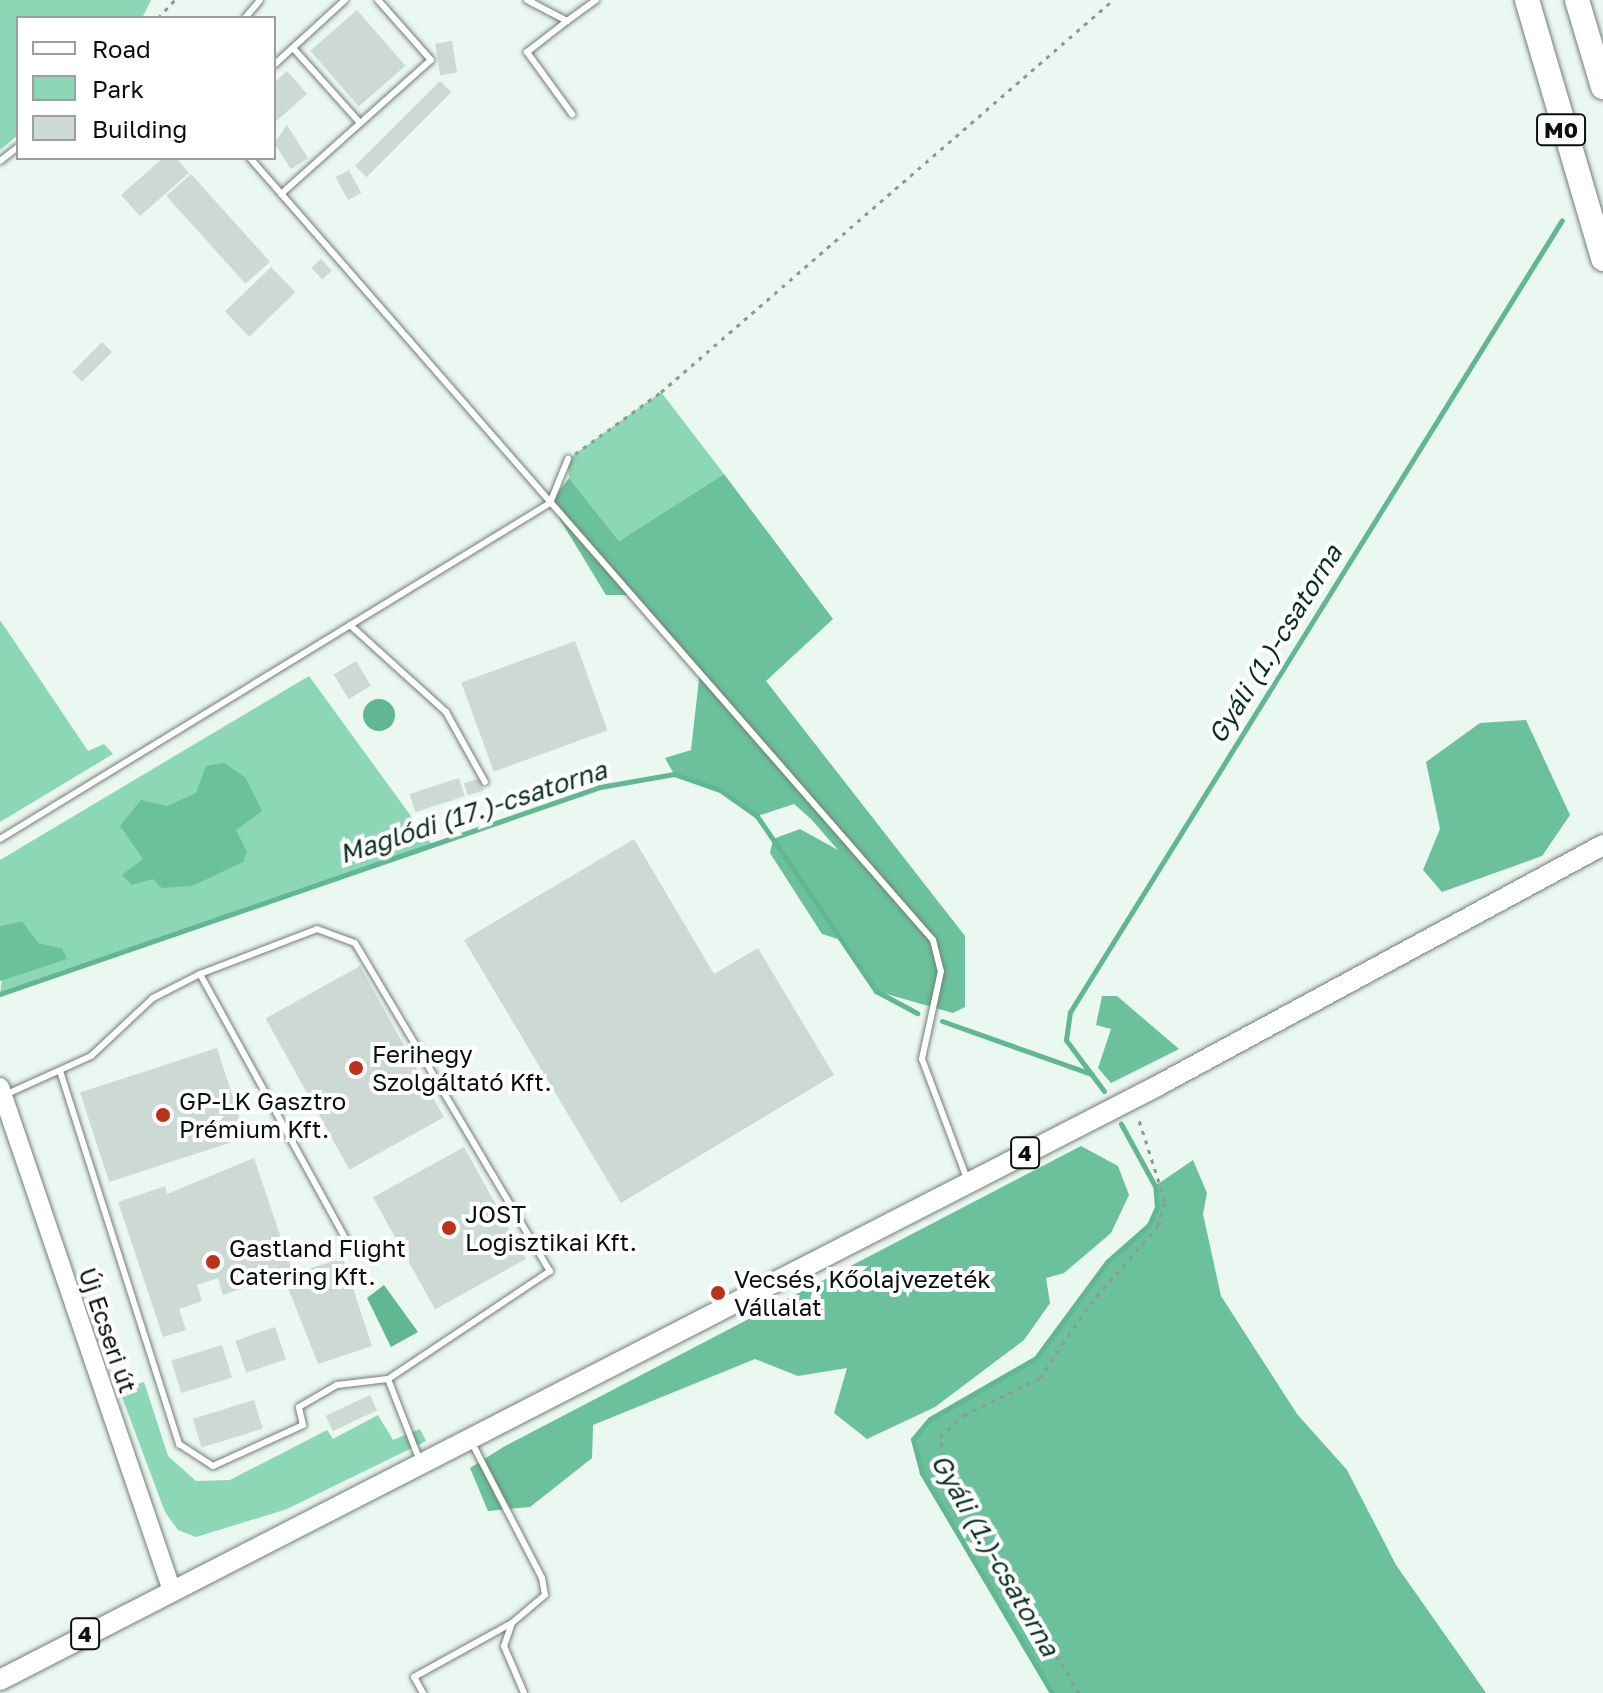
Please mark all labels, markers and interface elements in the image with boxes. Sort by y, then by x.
legend [16,16,276,160]
text: Road [92,34,151,63]
text: Park [92,74,144,103]
road number: M0 [1535,112,1587,148]
text: Building [92,114,187,143]
water label: Gyáli (1.)-csatorna [1201,539,1349,749]
water label: Maglódi (17.)-csatorna [335,754,611,870]
place label: Ferihegy Szolgáltató Kft. [372,1040,552,1096]
marker: Ferihegy Szolgáltató Kft. [347,1059,365,1077]
place label: GP-LK Gasztro Prémium Kft. [179,1087,346,1143]
marker: GP-LK Gasztro Prémium Kft. [154,1106,172,1124]
road number: 4 [1009,1135,1041,1171]
place label: JOST Logisztikai Kft. [465,1200,637,1256]
marker: JOST Logisztikai Kft. [440,1219,458,1237]
place label: Gastland Flight Catering Kft. [229,1234,406,1290]
marker: Gastland Flight Catering Kft. [204,1253,222,1271]
street label: Új Ecseri út [73,1264,143,1396]
place label: Vecsés, Kőolajvezeték Vállalat [734,1265,991,1321]
marker: Vecsés, Kőolajvezeték Vállalat [709,1284,727,1302]
water label: Gyáli (1.)-csatorna [925,1449,1065,1661]
road number: 4 [69,1616,101,1652]

